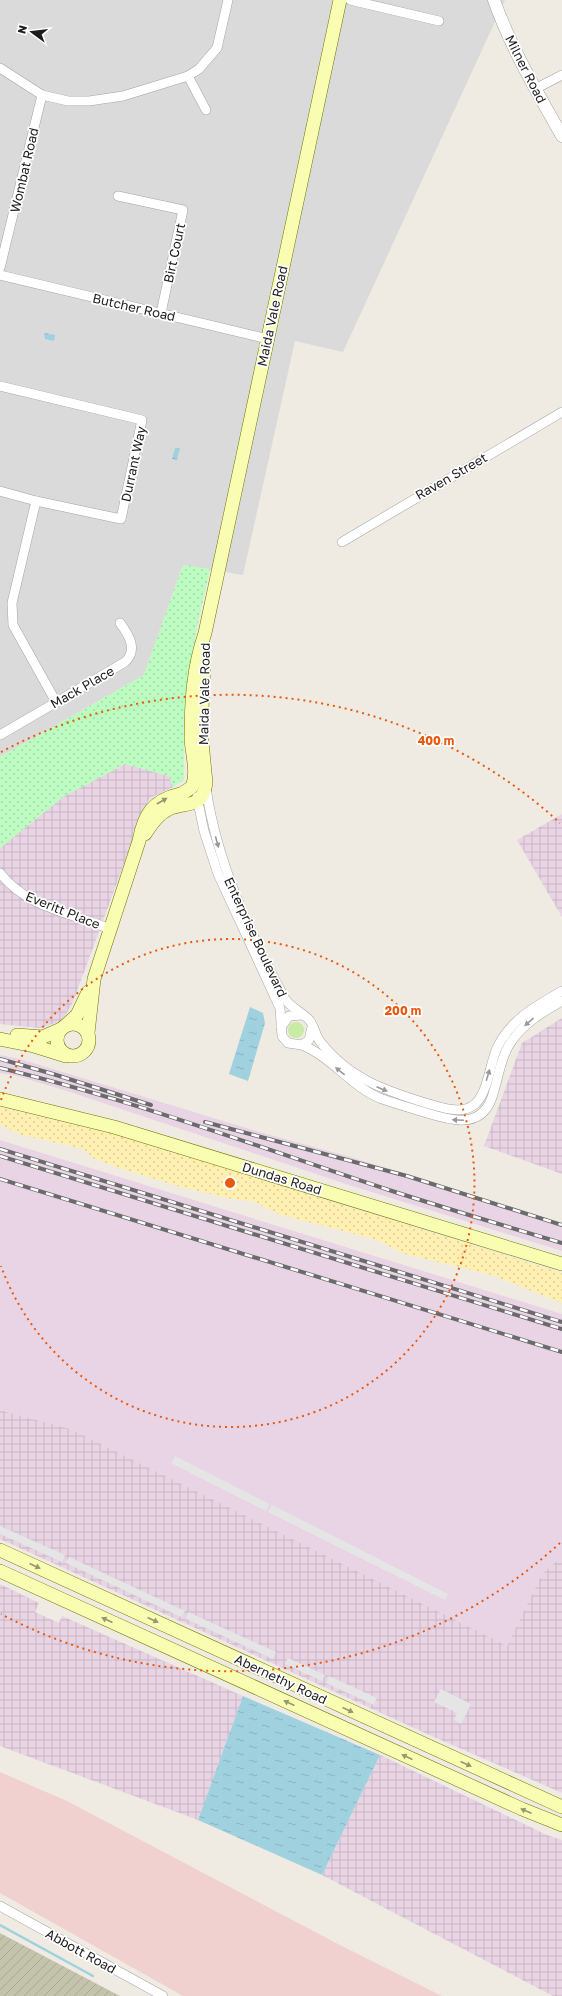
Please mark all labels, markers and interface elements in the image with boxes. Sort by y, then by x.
north arrow [12,12,52,52]
text: N [14,24,29,35]
street label: Milner Road [502,32,550,106]
street label: Wombat Road [6,126,42,214]
street label: Birt Court [160,221,188,285]
street label: Maida Vale Road [254,264,290,368]
street label: Butcher Road [91,290,177,324]
street label: Durrant Way [117,424,149,503]
street label: Raven Street [412,449,490,503]
street label: Maida Vale Road [195,643,213,745]
street label: Mack Place [47,662,117,712]
text: 400 m [418,733,454,748]
one-way arrow [156,797,168,804]
one-way arrow [214,836,220,848]
street label: Enterprise Boulevard [221,874,291,1000]
street label: Everitt Place [23,888,103,932]
text: 200 m [385,1003,421,1018]
one-way arrow [524,1018,534,1027]
one-way arrow [335,1067,346,1076]
one-way arrow [485,1069,491,1081]
one-way arrow [376,1086,387,1092]
one-way arrow [452,1117,464,1124]
street label: Dundas Road [240,1158,324,1198]
centre of rings [223,1176,237,1190]
one-way arrow [30,1563,41,1569]
one-way arrow [102,1617,113,1623]
one-way arrow [148,1617,159,1623]
street label: Abernethy Road [232,1651,330,1707]
one-way arrow [283,1699,295,1705]
one-way arrow [342,1707,354,1713]
one-way arrow [402,1754,413,1760]
one-way arrow [461,1761,472,1767]
one-way arrow [519,1807,531,1813]
street label: Abbott Road [43,1925,119,1977]

